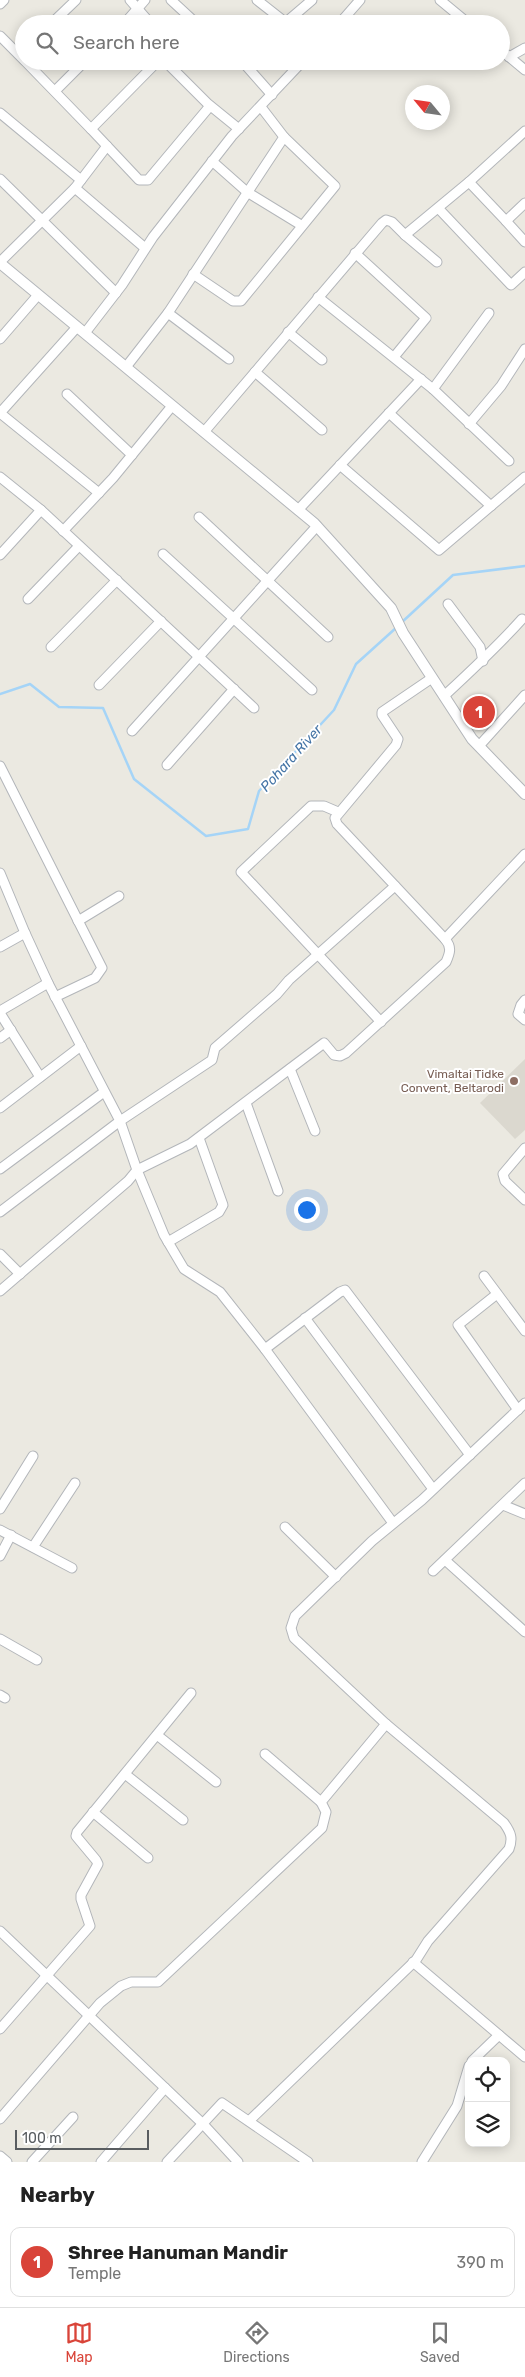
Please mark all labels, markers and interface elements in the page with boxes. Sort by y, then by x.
search box [15,15,510,70]
icon: search [33,29,61,57]
text: Search here [73,31,180,54]
north arrow [405,85,450,130]
pin: 1 [463,693,495,731]
water label: Pohara River [257,721,326,795]
place label: Vimaltai Tidke Convent, Beltarodi [401,1067,504,1095]
marker: Vimaltai Tidke Convent, Beltarodi [508,1075,520,1087]
your location [294,1197,320,1223]
map controls [465,2057,510,2147]
button: locate [465,2057,510,2102]
button: layers [465,2102,510,2147]
scale bar [15,2127,149,2150]
text: 100 m [22,2130,62,2147]
text: Nearby [20,2182,95,2207]
text: Shree Hanuman Mandir [68,2241,288,2264]
text: 1 [33,2253,41,2272]
text: 390 m [457,2253,504,2272]
text: Temple [68,2264,121,2283]
tab: Map [65,2319,93,2366]
tab: Directions [223,2319,290,2366]
tab: Saved [420,2319,460,2366]

